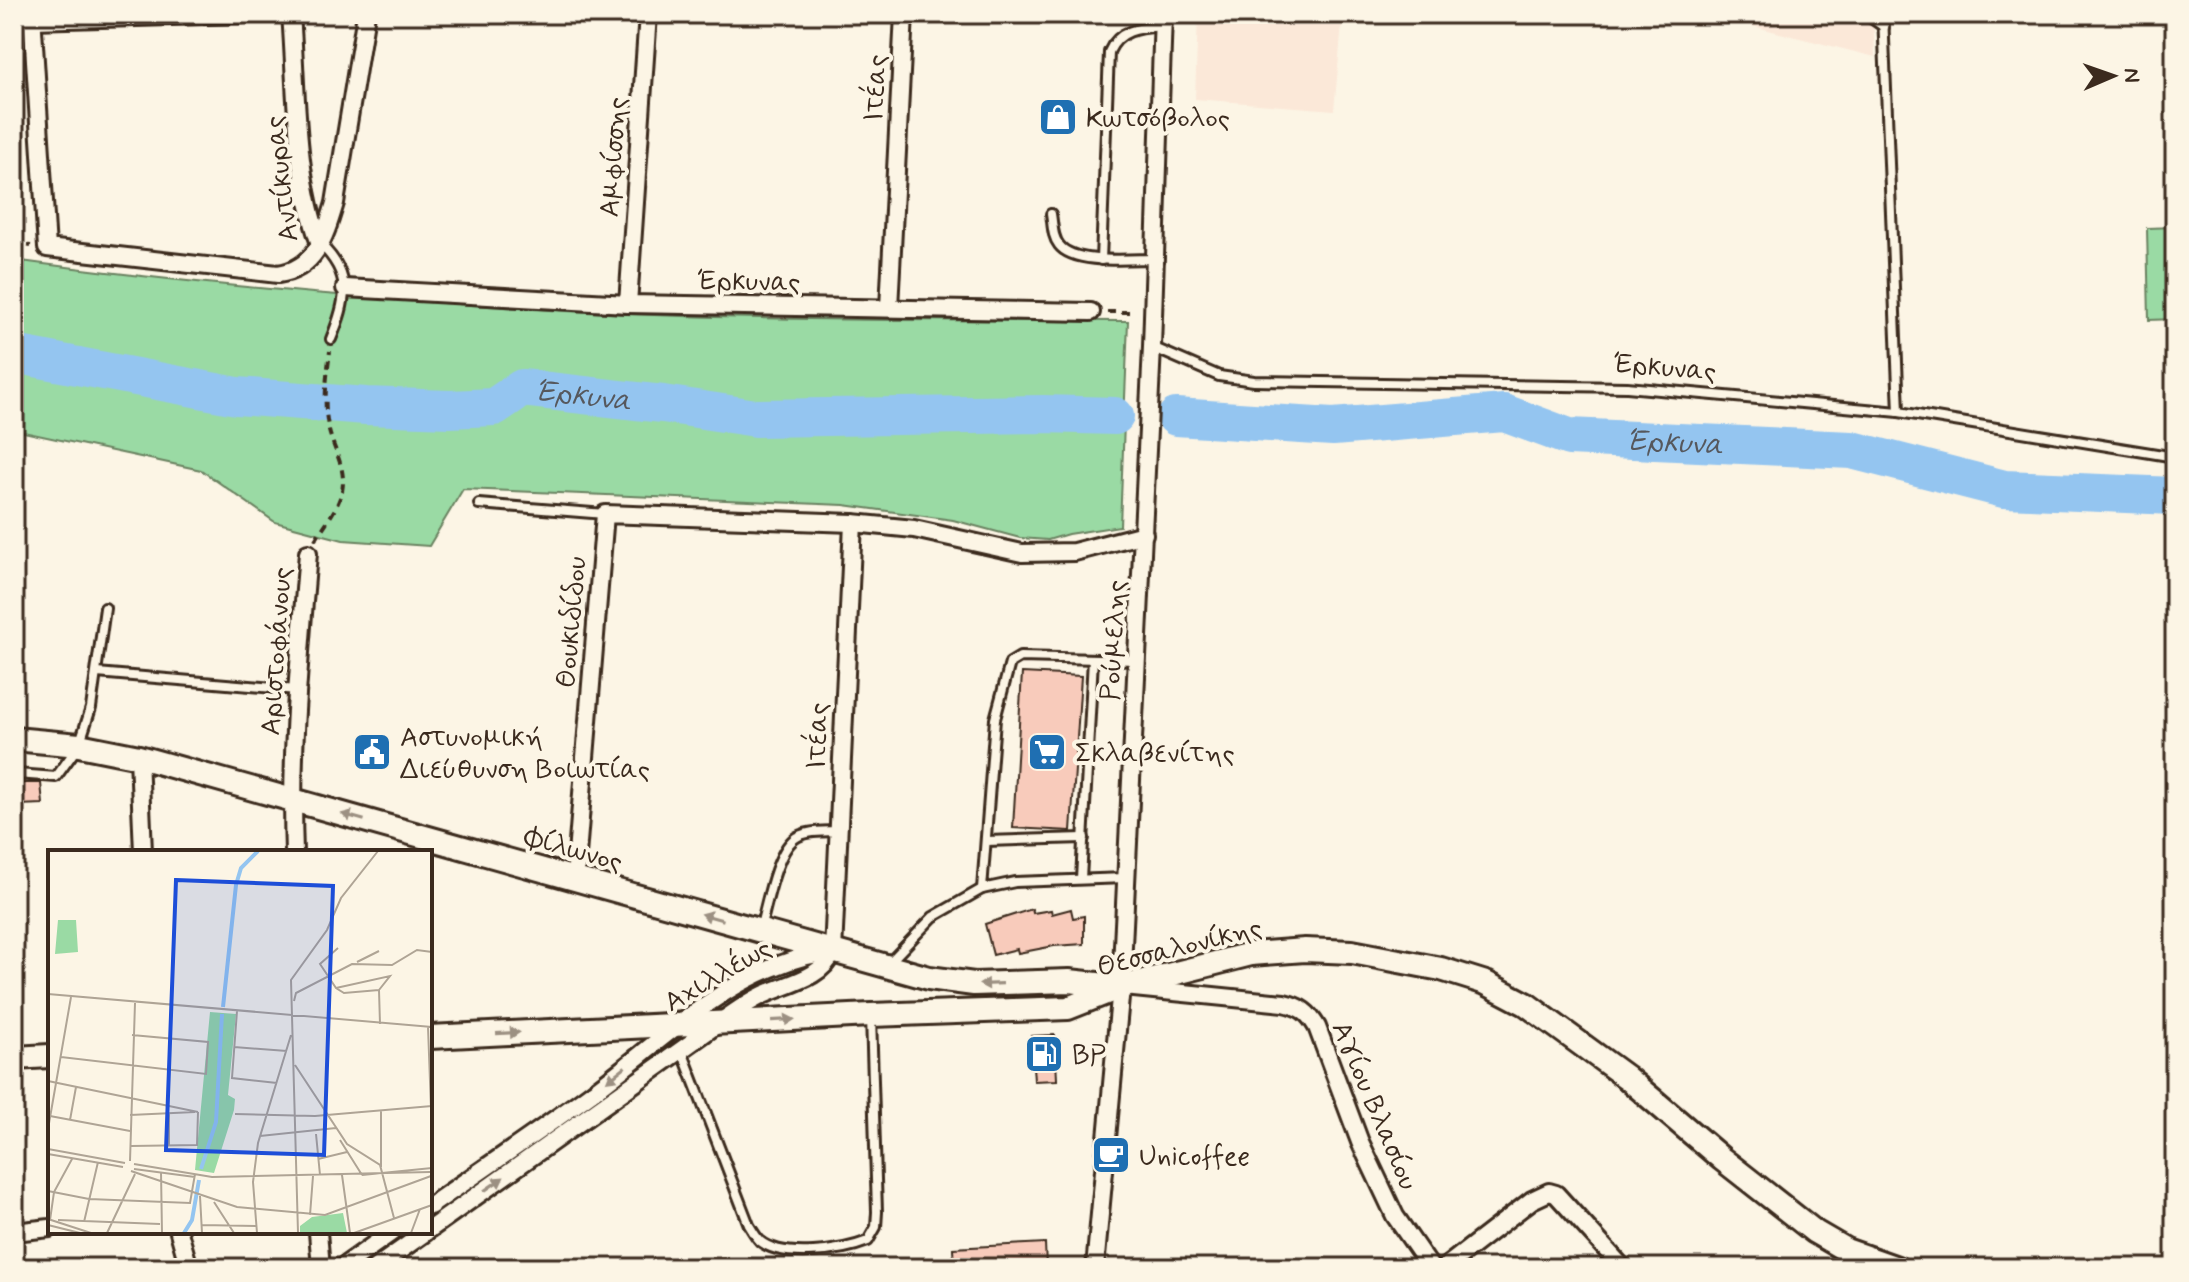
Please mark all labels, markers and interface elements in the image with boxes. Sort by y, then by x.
north arrow [2073,36,2153,116]
street label: Ιτέας [856,54,897,123]
text: N [2117,68,2145,83]
street label: Αμφίσσης [592,96,637,219]
shop icon: Κωτσόβολος [1037,96,1079,138]
place label: Κωτσόβολος [1086,101,1230,138]
street label: Αντίκυρας [256,114,309,244]
street label: Έρκυνας [697,263,801,302]
street label: Έρκυνας [1612,346,1718,391]
water label: Έρκυνα [533,372,634,421]
water label: Έρκυνα [1625,422,1724,465]
street label: Θουκιδίδου [548,555,597,690]
street label: Αριστοφάνους [253,566,302,737]
street label: Ρούμελης [1093,579,1136,701]
street label: Ιτέας [799,702,838,770]
place label: Αστυνομική Διεύθυνση Βοιωτίας [400,720,650,789]
public building icon: Αστυνομική Διεύθυνση Βοιωτίας [351,731,393,773]
supermarket icon: Σκλαβενίτης [1026,731,1068,773]
place label: Σκλαβενίτης [1075,736,1235,773]
one-way arrow [341,810,365,823]
street label: Φίλωνος [519,818,627,882]
inset map [48,850,432,1234]
street label: Θεσσαλονίκης [1093,910,1266,987]
one-way arrow [699,911,724,923]
street label: Αχιλλέως [658,931,779,1022]
one-way arrow [978,977,1003,990]
one-way arrow [771,1013,796,1026]
street label: Αγίου Βλασίου [1322,1016,1426,1196]
one-way arrow [496,1026,521,1039]
fuel station icon: BP [1023,1033,1065,1075]
place label: BP [1072,1038,1106,1075]
one-way arrow [606,1065,626,1081]
cafe icon: Unicoffee [1090,1134,1132,1176]
place label: Unicoffee [1139,1139,1250,1176]
one-way arrow [483,1177,504,1192]

